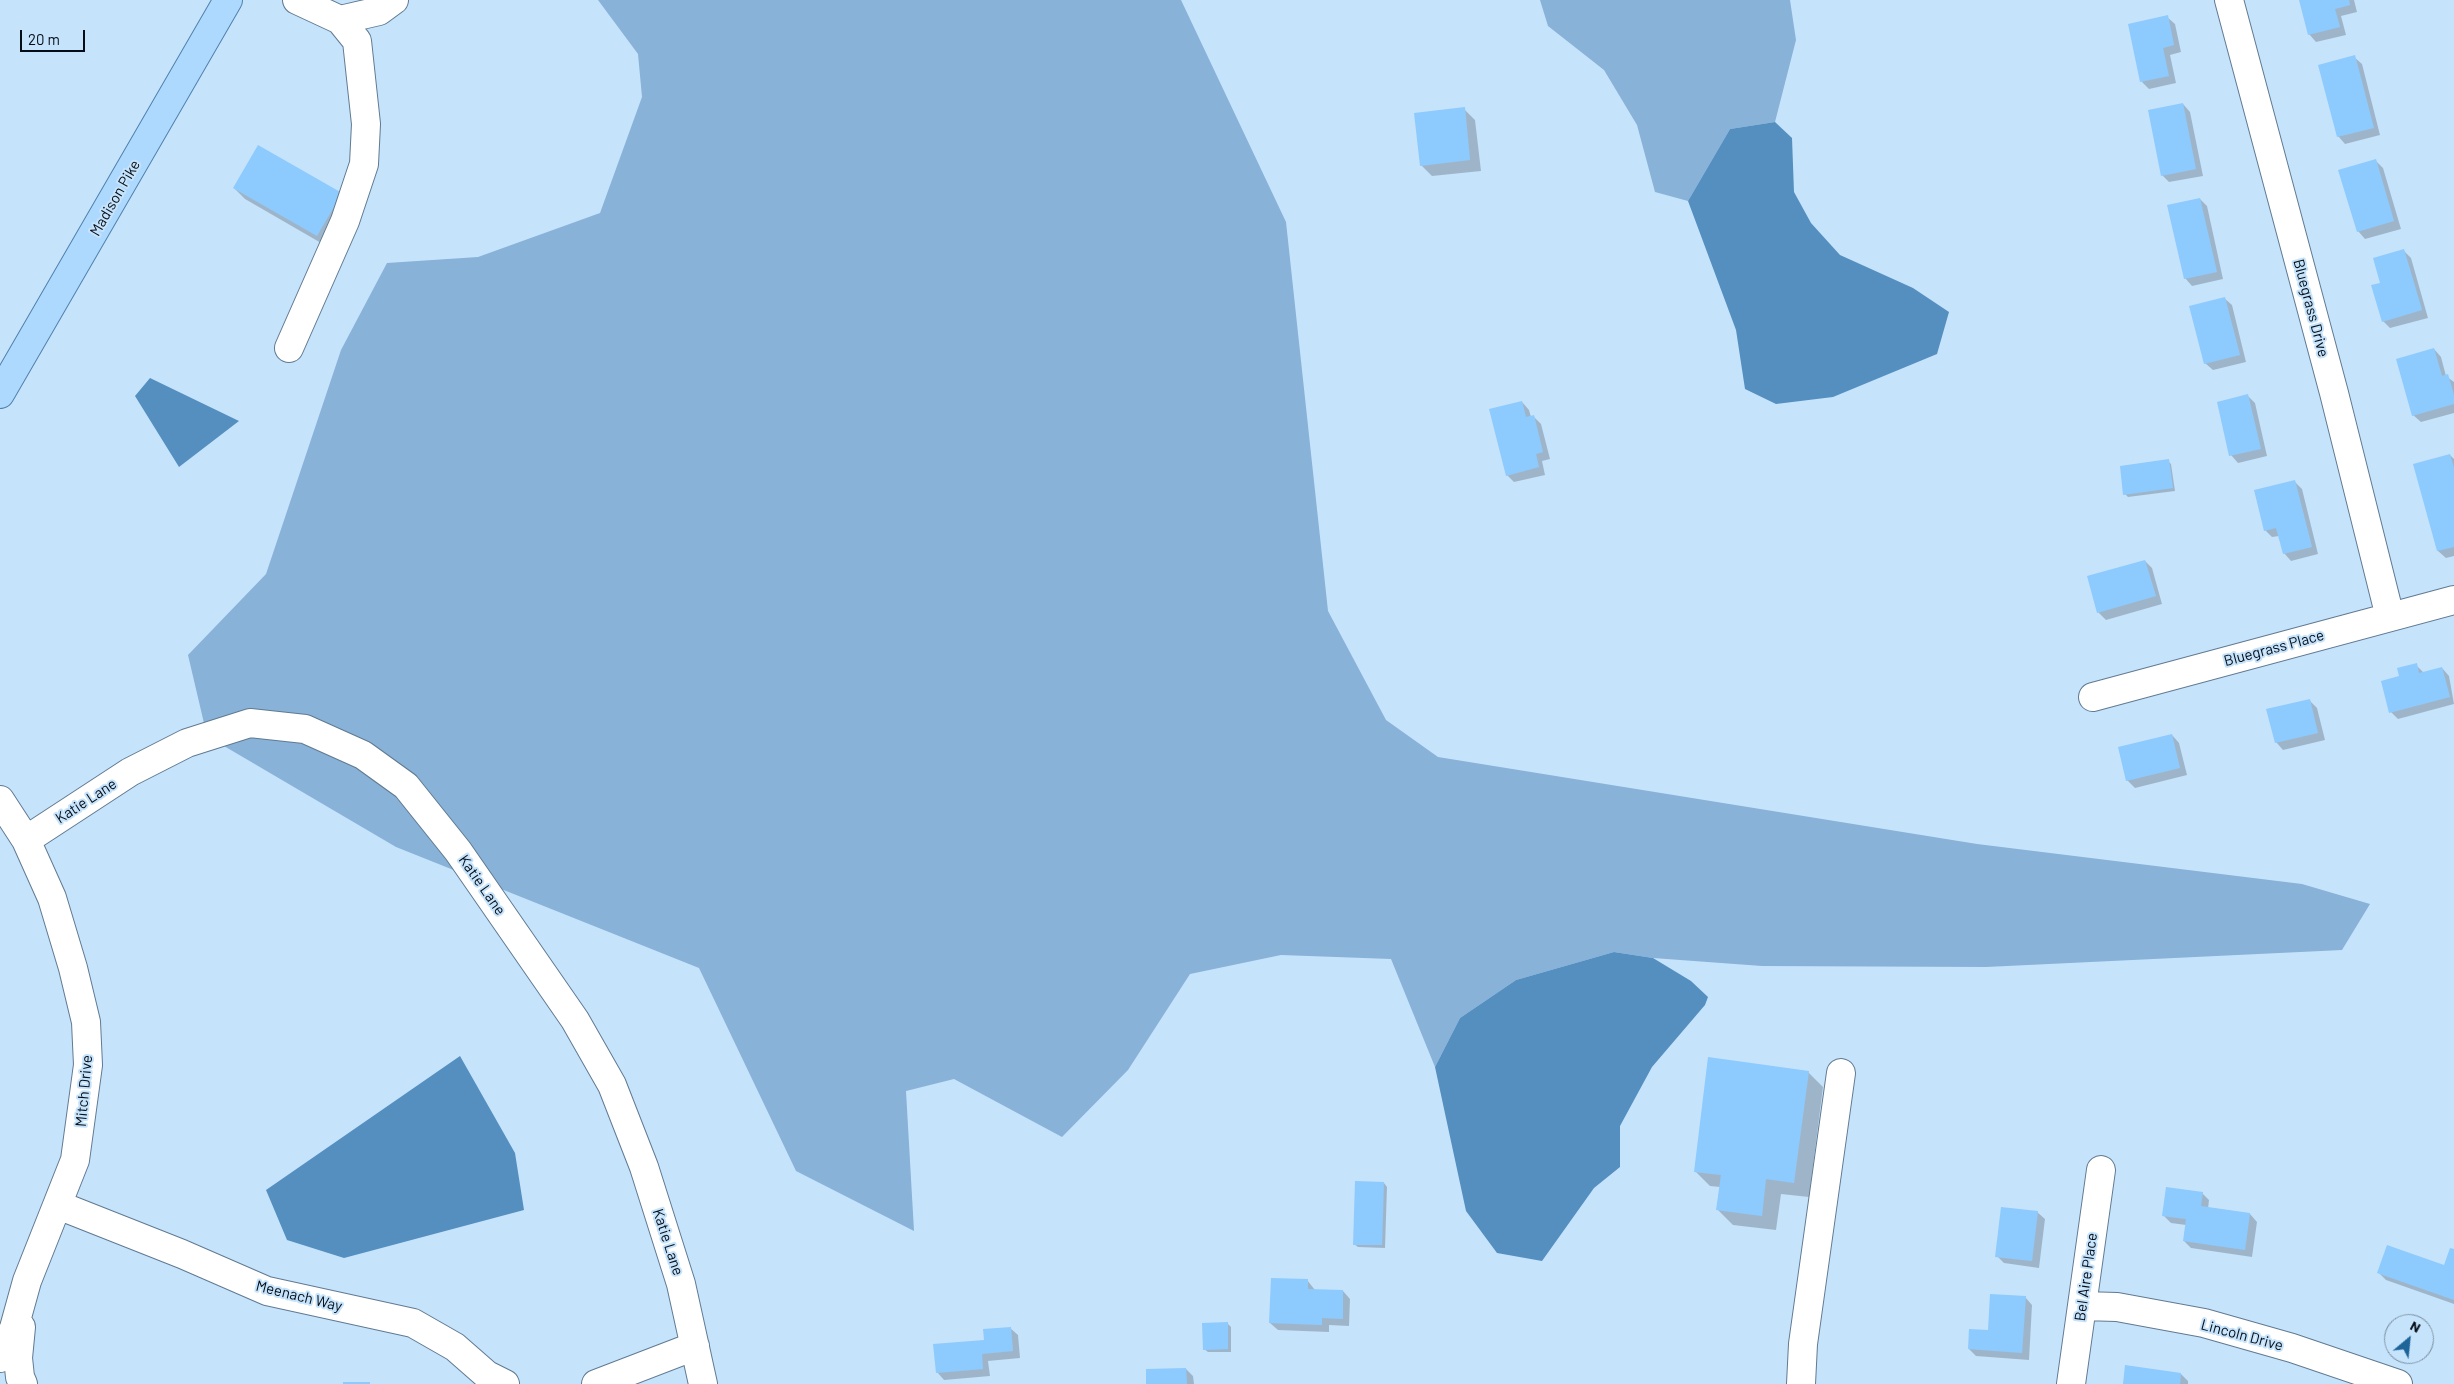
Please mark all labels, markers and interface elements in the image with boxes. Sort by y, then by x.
scale bar [22,20,88,52]
text: 20 m [28,30,60,48]
street label: Madison Pike [86,157,144,239]
street label: Bluegrass Drive [2289,257,2333,359]
street label: Bluegrass Place [2222,626,2326,670]
street label: Katie Lane [52,775,120,827]
street label: Katie Lane [455,851,509,919]
street label: Mitch Drive [72,1054,96,1128]
street label: Katie Lane [649,1206,687,1278]
street label: Bel Aire Place [2071,1232,2101,1322]
street label: Meenach Way [254,1277,344,1315]
north arrow [2384,1314,2434,1364]
street label: Lincoln Drive [2199,1315,2285,1355]
text: N [2408,1317,2424,1336]

